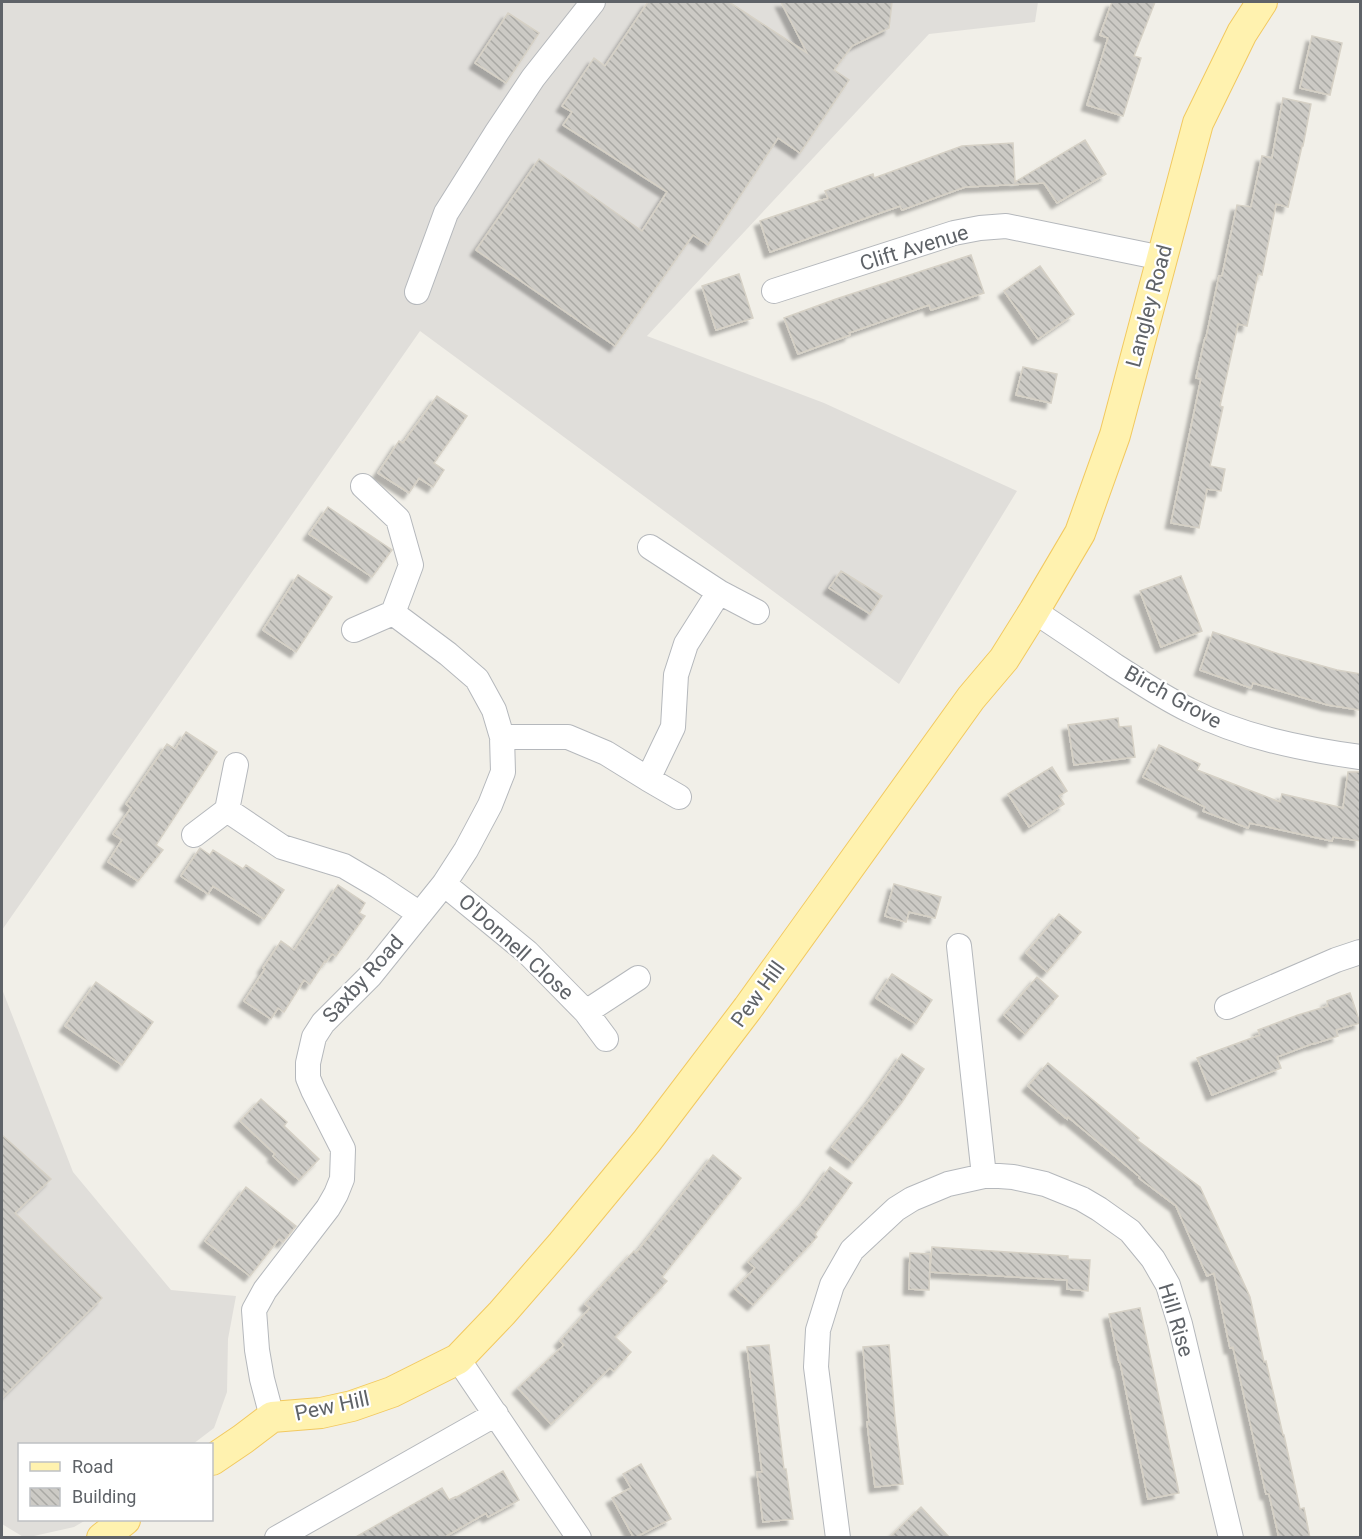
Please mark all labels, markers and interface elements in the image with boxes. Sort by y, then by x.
street label: Clift Avenue [857,220,971,276]
street label: Langley Road [1121,242,1177,370]
street label: Birch Grove [1120,661,1226,733]
street label: O'Donnell Close [454,889,578,1005]
street label: Saxby Road [318,930,408,1028]
street label: Pew Hill [726,956,790,1032]
street label: Hill Rise [1153,1280,1199,1360]
street label: Pew Hill [293,1386,371,1426]
legend [18,1443,213,1521]
text: Road [72,1456,113,1477]
text: Building [72,1486,136,1507]

